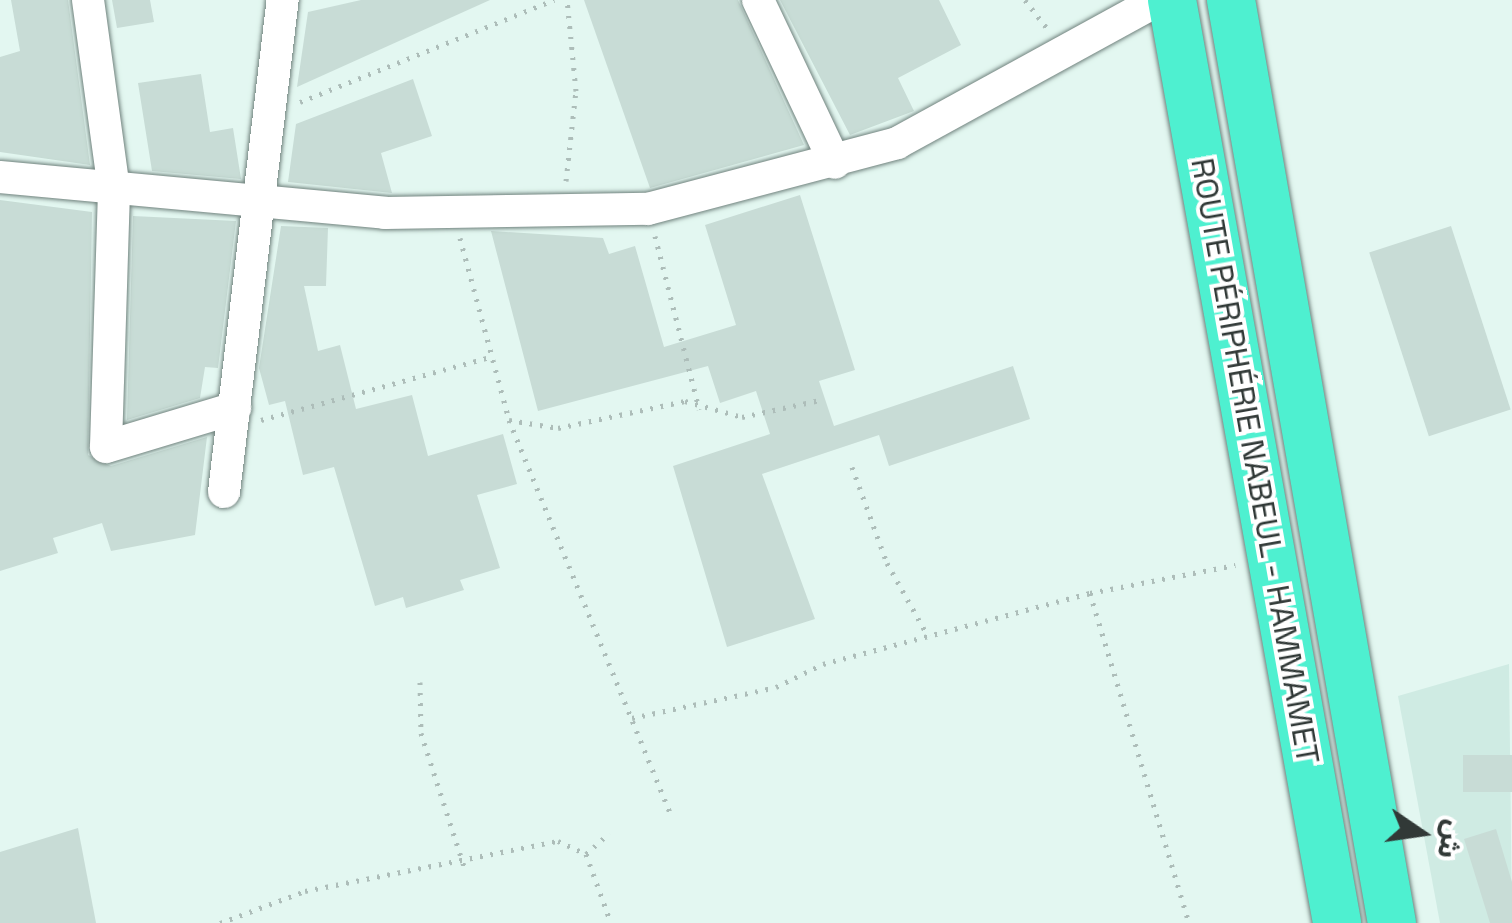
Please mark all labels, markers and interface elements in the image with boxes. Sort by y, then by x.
street label: ROUTE PÉRIPHÉRIE NABEUL - HAMMAMET [1182,154,1328,768]
north arrow [1372,783,1472,883]
text: ش [1429,817,1473,862]

